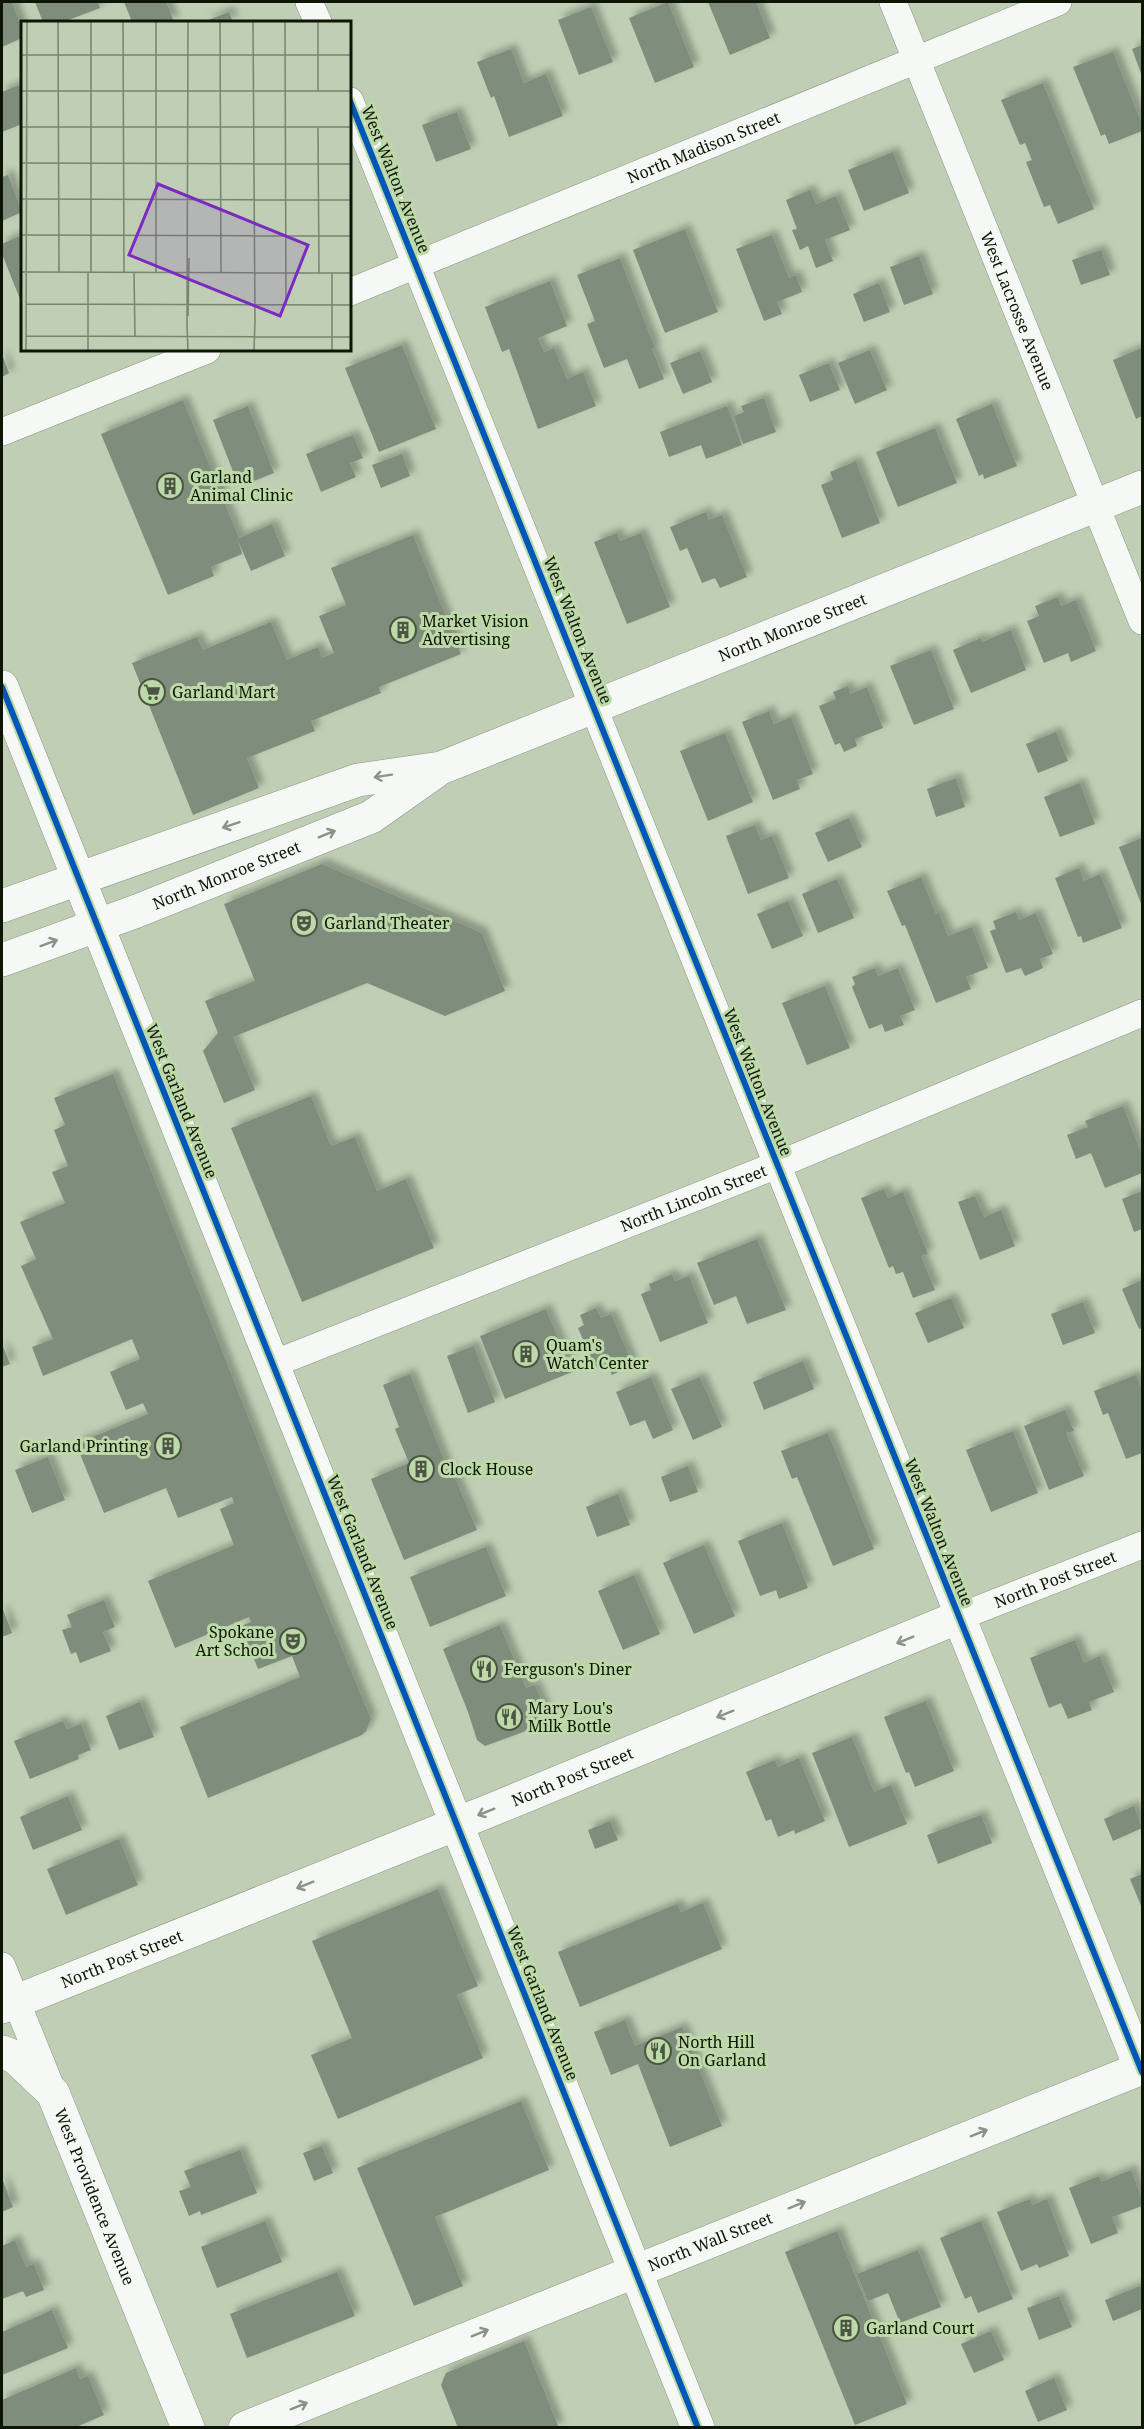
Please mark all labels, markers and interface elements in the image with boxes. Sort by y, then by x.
inset map [21,21,351,351]
street label: West Walton Avenue [356,102,436,256]
street label: North Madison Street [624,106,784,188]
street label: West Lacrosse Avenue [975,228,1059,394]
place label: Garland Animal Clinic [190,466,293,506]
building icon: Garland Animal Clinic [155,471,185,501]
street label: West Walton Avenue [538,553,618,707]
street label: North Monroe Street [715,587,870,667]
place label: Market Vision Advertising [422,610,529,650]
building icon: Market Vision Advertising [388,615,418,645]
supermarket icon: Garland Mart [137,677,167,707]
place label: Garland Mart [172,681,276,703]
one-way arrow [374,771,393,782]
one-way arrow [222,821,241,832]
one-way arrow [318,828,336,839]
street label: North Monroe Street [149,835,304,915]
theatre icon: Garland Theater [289,908,319,938]
place label: Garland Theater [324,912,450,934]
one-way arrow [40,936,58,947]
street label: West Walton Avenue [718,1005,798,1159]
street label: West Garland Avenue [141,1020,223,1182]
street label: North Lincoln Street [617,1159,770,1237]
place label: Quam's Watch Center [546,1334,649,1374]
building icon: Quam's Watch Center [511,1339,541,1369]
building icon: Garland Printing [153,1431,183,1461]
place label: Garland Printing [19,1435,148,1457]
building icon: Clock House [406,1454,436,1484]
street label: West Walton Avenue [899,1455,979,1609]
place label: Clock House [440,1458,533,1480]
street label: West Garland Avenue [322,1471,404,1633]
street label: North Post Street [991,1545,1120,1613]
place label: Spokane Art School [195,1621,274,1661]
theatre icon: Spokane Art School [278,1626,308,1656]
one-way arrow [896,1635,915,1646]
restaurant icon: Ferguson's Diner [469,1654,499,1684]
place label: Ferguson's Diner [504,1658,632,1680]
place label: Mary Lou's Milk Bottle [528,1697,613,1737]
restaurant icon: Mary Lou's Milk Bottle [494,1702,524,1732]
one-way arrow [716,1709,734,1720]
street label: North Post Street [508,1742,637,1811]
one-way arrow [477,1807,496,1818]
one-way arrow [296,1880,315,1891]
street label: West Garland Avenue [502,1922,584,2084]
street label: North Post Street [57,1924,186,1993]
place label: North Hill On Garland [678,2031,767,2071]
restaurant icon: North Hill On Garland [643,2036,673,2066]
street label: West Providence Avenue [49,2105,140,2288]
one-way arrow [969,2127,987,2138]
one-way arrow [788,2199,806,2210]
street label: North Wall Street [644,2206,776,2276]
building icon: Garland Court [831,2313,861,2343]
place label: Garland Court [866,2317,975,2339]
one-way arrow [470,2326,489,2337]
one-way arrow [289,2400,308,2411]

